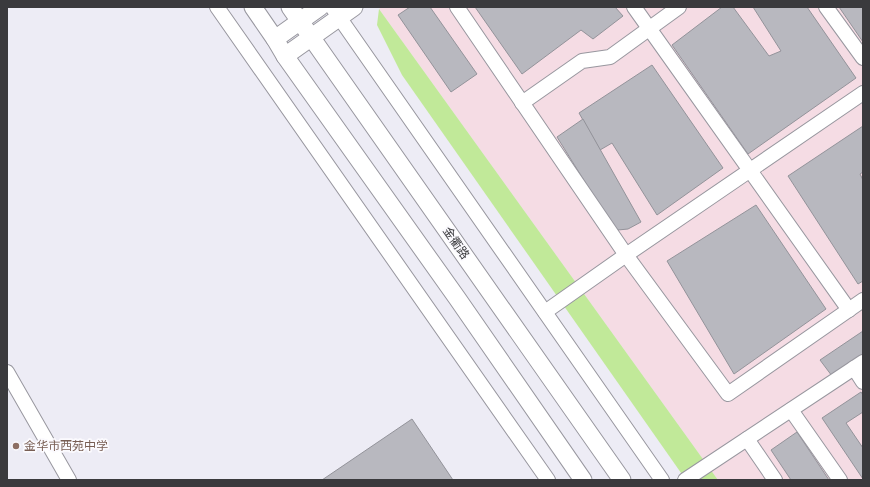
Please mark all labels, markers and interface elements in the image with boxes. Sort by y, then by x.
street label: 金衢路 [438,223,474,263]
place label: 金华市西苑中学 [24,437,108,455]
marker: 金华市西苑中学 [11,441,21,451]

